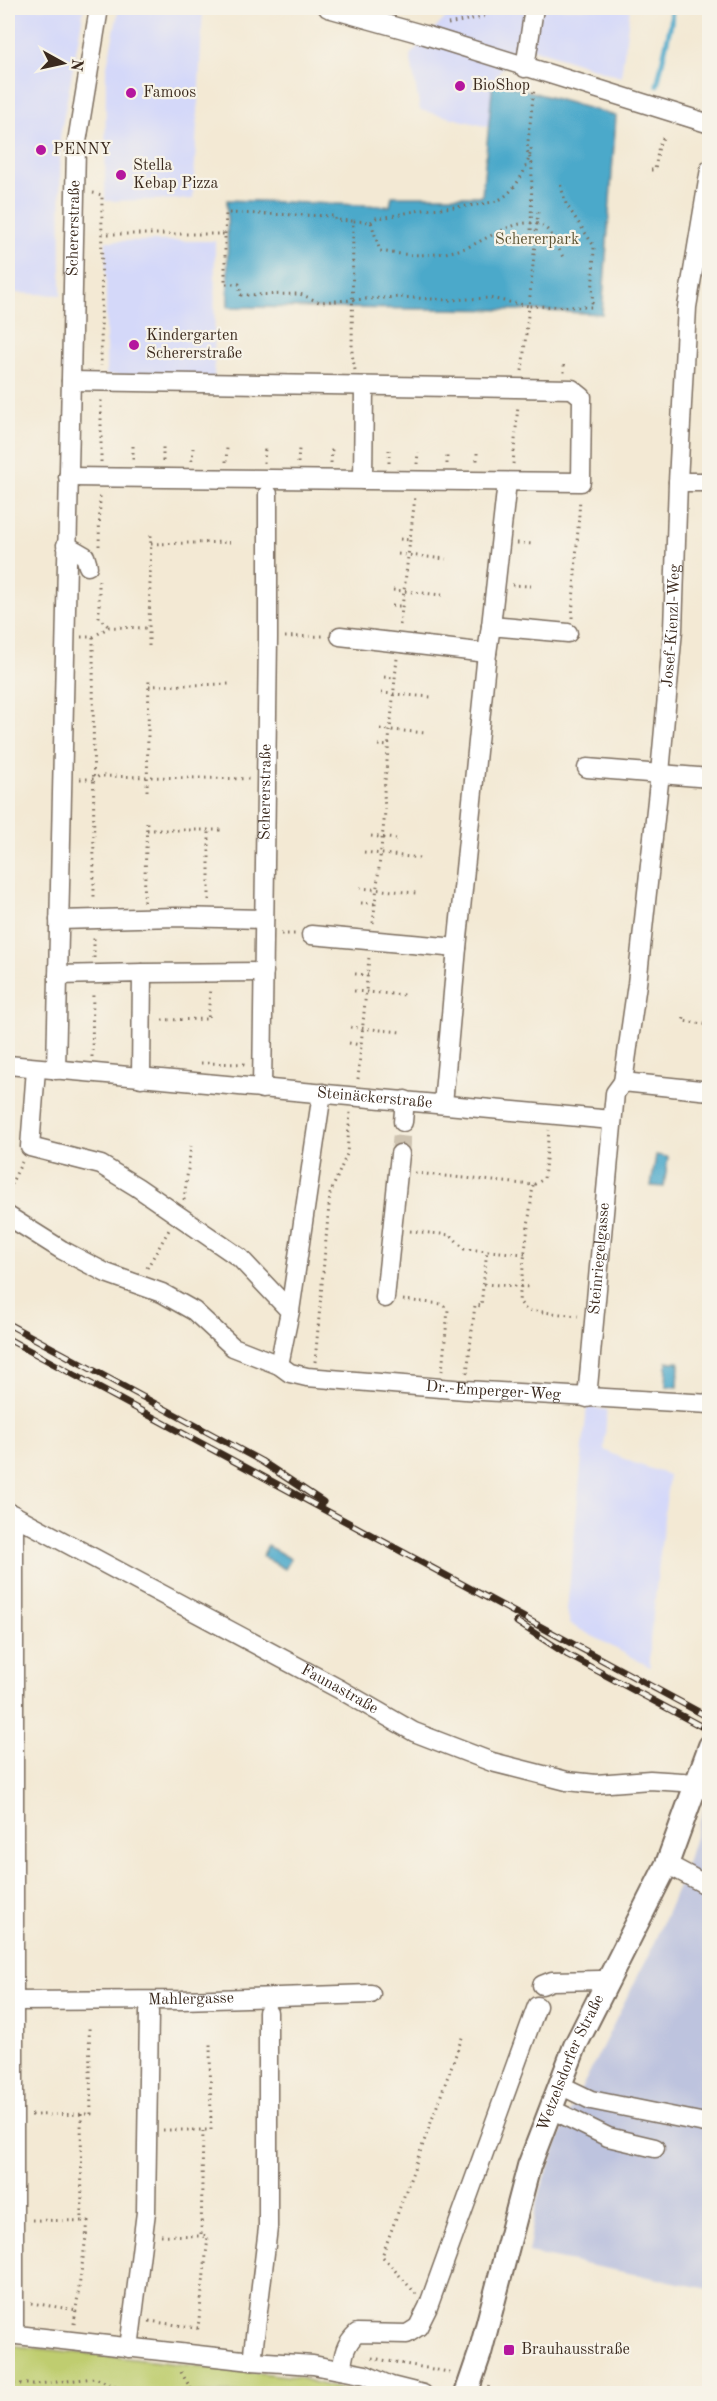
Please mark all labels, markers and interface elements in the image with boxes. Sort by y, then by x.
north arrow [33,33,93,93]
text: N [67,58,85,73]
place label: BioShop [472,78,530,94]
marker: BioShop [453,79,467,93]
place label: Famoos [143,85,196,101]
marker: Famoos [124,86,138,100]
place label: PENNY [53,142,112,158]
marker: PENNY [34,143,48,157]
place label: Stella Kebap Pizza [133,158,219,192]
marker: Stella Kebap Pizza [114,168,128,182]
street label: Schererstraße [65,180,83,277]
park label: Schererpark [495,232,579,248]
place label: Kindergarten Schererstraße [146,328,242,362]
marker: Kindergarten Schererstraße [127,338,141,352]
street label: Josef-Kienzl-Weg [660,564,683,688]
street label: Schererstraße [257,744,275,840]
street label: Steinäckerstraße [316,1085,433,1112]
street label: Steinriegelgasse [587,1202,613,1315]
street label: Dr.-Emperger-Weg [425,1379,562,1403]
street label: Faunastraße [298,1662,381,1717]
street label: Mahlergasse [148,1990,234,2008]
street label: Wetzelsdorfer Straße [535,1992,607,2133]
place label: Brauhausstraße [521,2342,630,2358]
marker: Brauhausstraße [502,2343,516,2357]

